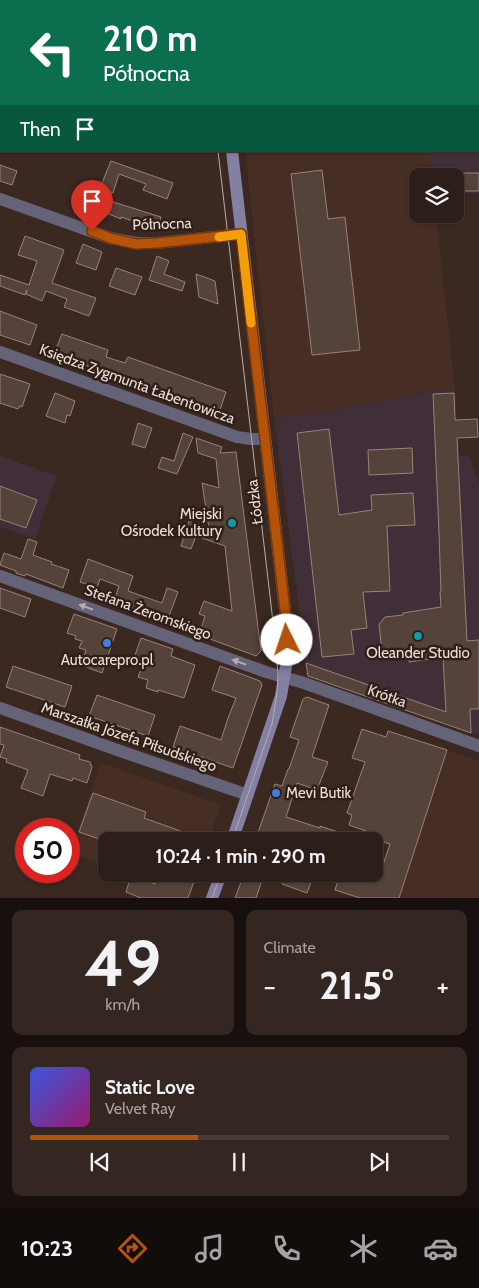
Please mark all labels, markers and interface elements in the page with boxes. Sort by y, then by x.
text: 210 m [103,17,197,60]
icon: left [20,20,85,85]
text: Północna [103,60,190,87]
icon: arrive [71,115,99,143]
text: Then [20,118,61,141]
map controls [409,168,464,223]
button: layers [409,168,464,223]
pin [71,180,113,231]
icon: arrive [78,187,106,215]
street label: Północna [132,214,193,234]
street label: Księdza Zygmunta Łabentowicza [37,340,238,428]
street label: Łódzka [243,478,267,525]
place label: Miejski Ośrodek Kultury [121,505,222,540]
marker: Miejski Ośrodek Kultury [226,517,238,529]
street label: Stefana Żeromskiego [82,580,214,643]
one-way arrow [78,603,93,610]
position arrow [260,613,312,665]
marker: Oleander Studio [412,630,424,642]
marker: Autocarepro.pl [101,637,113,649]
place label: Oleander Studio [366,644,470,662]
place label: Autocarepro.pl [61,651,154,669]
one-way arrow [231,658,246,665]
street label: Krótka [365,681,410,712]
street label: Marszałka Józefa Piłsudskiego [39,699,219,775]
place label: Mevi Butik [286,784,352,802]
marker: Mevi Butik [270,787,282,799]
speed limit sign: 50 [15,818,80,883]
text: 10:24 · 1 min · 290 m [155,845,326,868]
text: 49 [84,923,161,1002]
text: Climate [264,938,316,957]
text: 21.5° [319,962,393,1009]
text: − [264,969,276,1003]
text: + [437,969,449,1003]
text: km/h [105,995,140,1014]
text: Static Love [105,1076,195,1099]
text: Velvet Ray [105,1099,176,1118]
icon: previous [86,1148,114,1176]
icon: pause [225,1148,253,1176]
icon: next [365,1148,393,1176]
icon: directions [115,1231,150,1266]
icon: music [192,1231,227,1266]
icon: phone [269,1231,304,1266]
icon: climate [346,1231,381,1266]
icon: car [423,1231,458,1266]
text: 10:23 [21,1235,73,1262]

